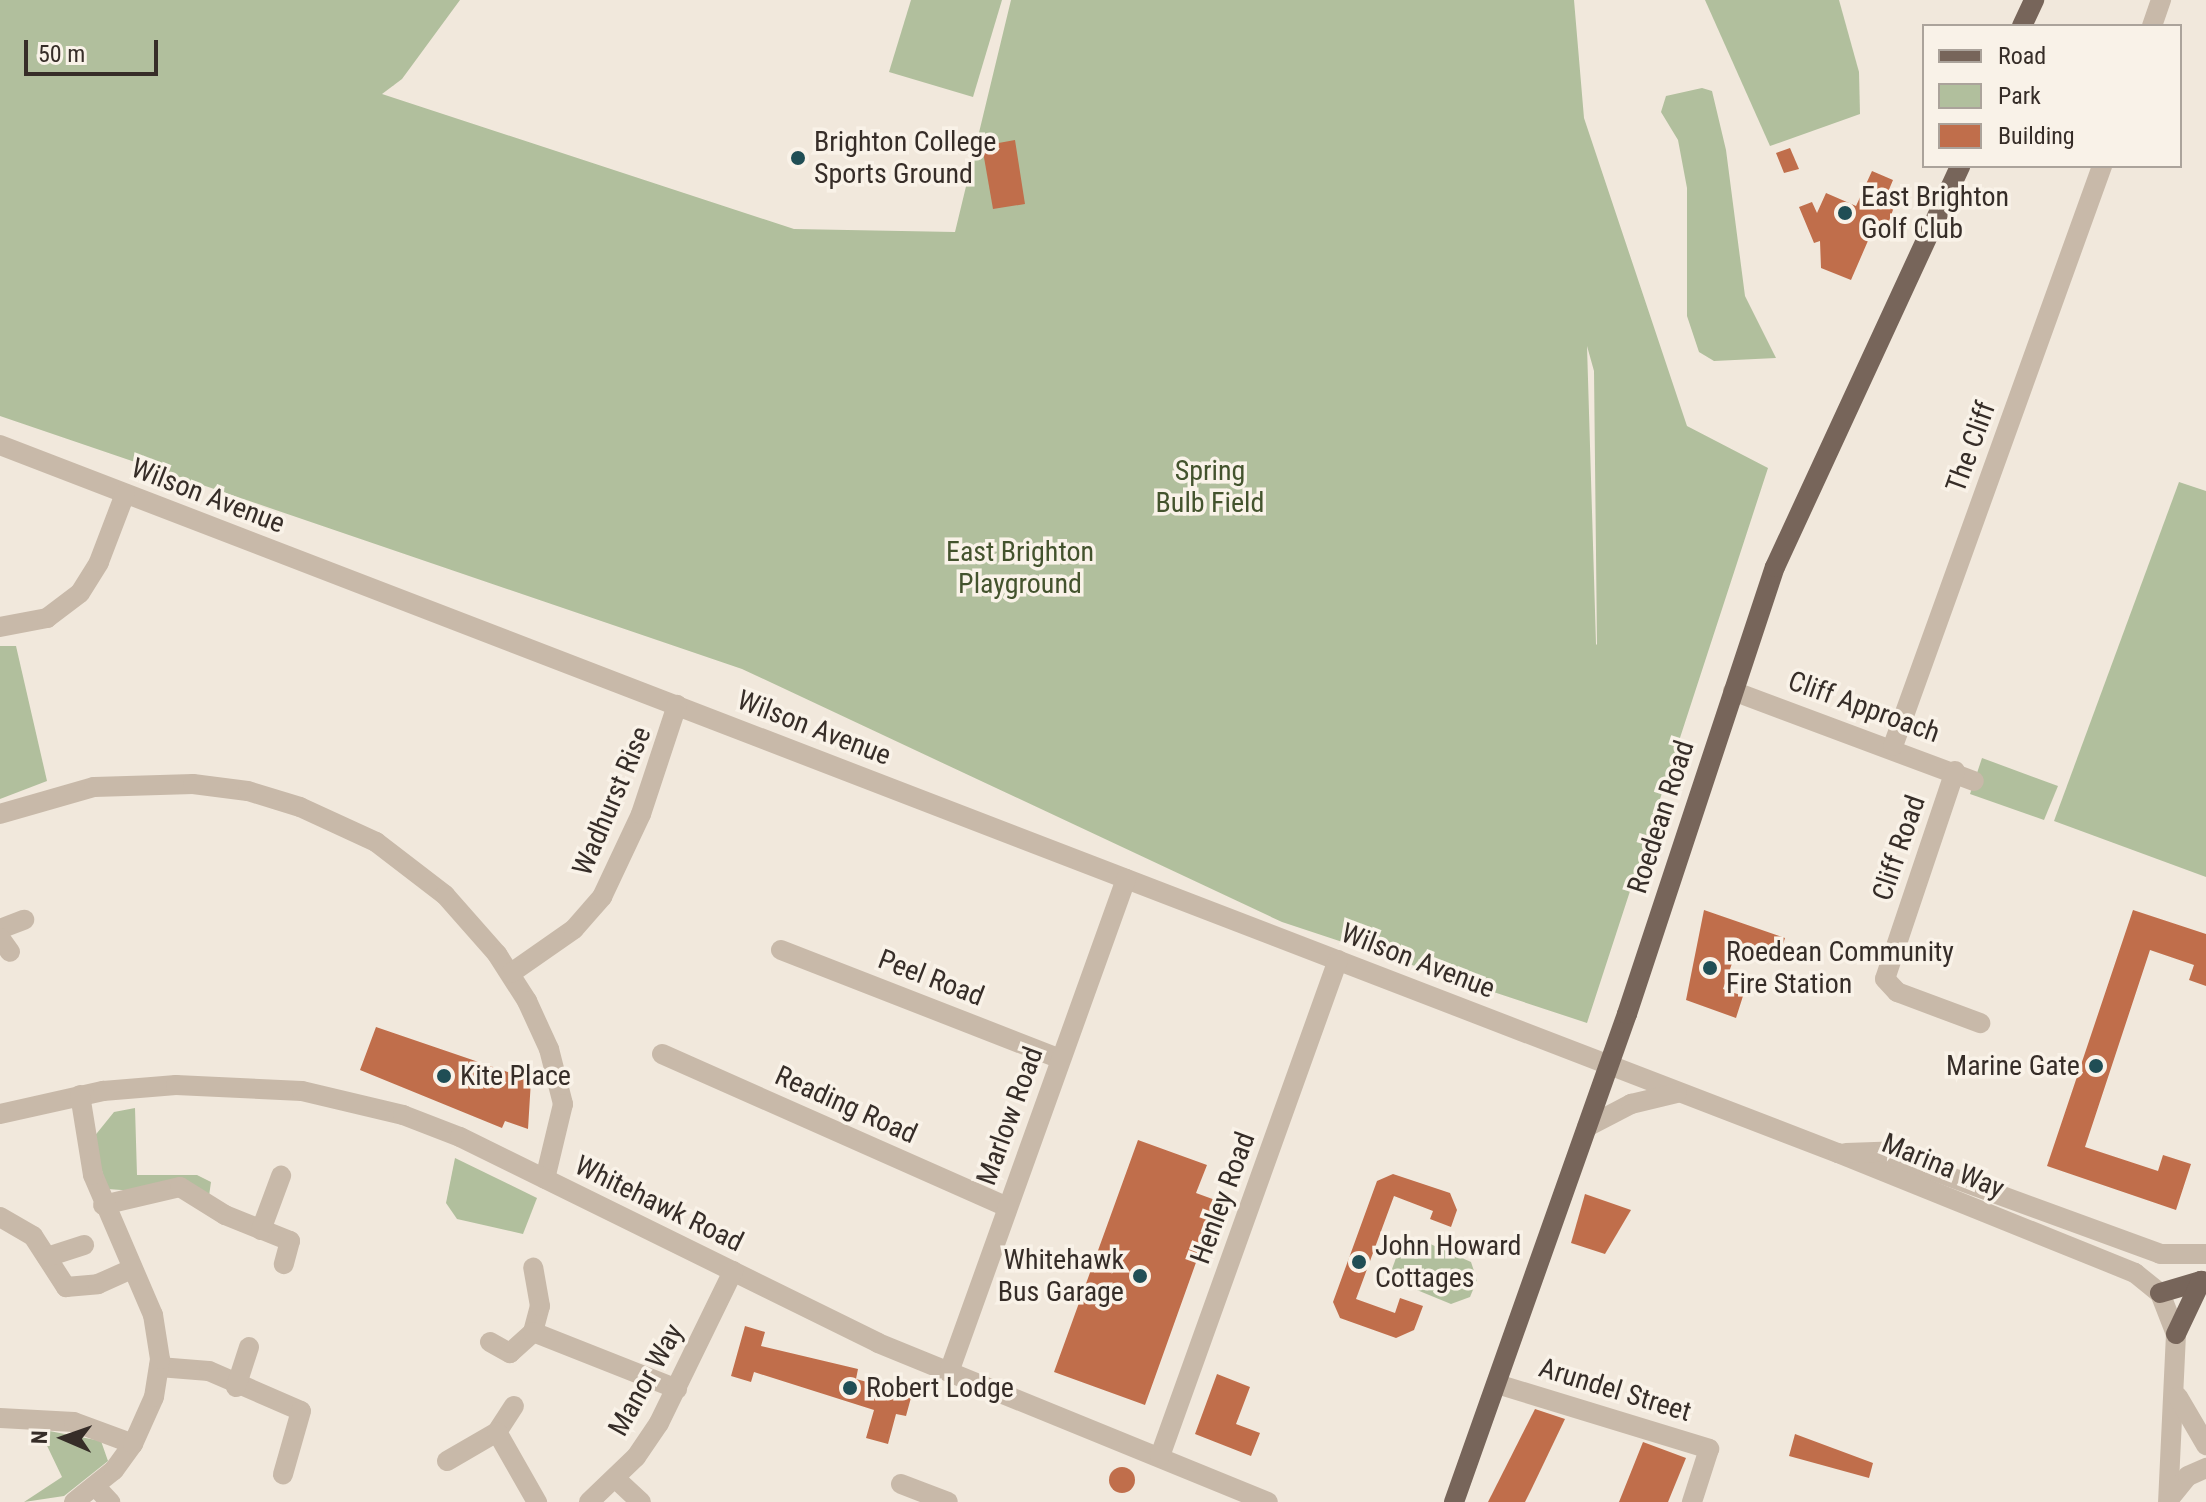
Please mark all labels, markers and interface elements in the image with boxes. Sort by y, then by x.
scale bar [28,24,162,74]
legend [1922,24,2182,168]
text: 50 m [38,40,85,68]
text: Road [1998,42,2046,70]
text: Park [1998,82,2041,110]
text: Building [1998,122,2075,150]
place label: Brighton College Sports Ground [814,125,996,191]
marker: Brighton College Sports Ground [789,149,807,167]
place label: East Brighton Golf Club [1861,180,2009,246]
marker: East Brighton Golf Club [1836,204,1854,222]
street label: The Cliff [1939,397,2003,497]
street label: Wilson Avenue [127,451,289,541]
park label: Spring Bulb Field [1156,454,1264,520]
park label: East Brighton Playground [946,535,1094,601]
street label: Cliff Approach [1784,664,1944,750]
street label: Wilson Avenue [733,683,895,773]
street label: Wadhurst Rise [566,722,658,880]
street label: Roedean Road [1621,736,1701,898]
street label: Cliff Road [1865,791,1933,905]
street label: Wilson Avenue [1337,916,1499,1006]
place label: Roedean Community Fire Station [1726,935,1954,1001]
street label: Peel Road [873,942,989,1014]
marker: Roedean Community Fire Station [1701,959,1719,977]
street label: Marlow Road [970,1042,1050,1190]
place label: Marine Gate [1946,1049,2080,1083]
marker: Marine Gate [2087,1057,2105,1075]
place label: Kite Place [460,1059,571,1093]
street label: Reading Road [770,1059,922,1151]
marker: Kite Place [435,1067,453,1085]
street label: Marina Way [1877,1126,2009,1206]
street label: Henley Road [1184,1128,1262,1268]
street label: Whitehawk Road [569,1149,749,1259]
place label: John Howard Cottages [1375,1229,1521,1295]
place label: Whitehawk Bus Garage [998,1243,1124,1309]
marker: John Howard Cottages [1350,1253,1368,1271]
marker: Whitehawk Bus Garage [1131,1267,1149,1285]
street label: Manor Way [602,1318,690,1442]
street label: Arundel Street [1535,1351,1695,1429]
place label: Robert Lodge [866,1371,1014,1405]
marker: Robert Lodge [841,1379,859,1397]
north arrow [24,1398,104,1478]
text: N [27,1430,52,1444]

